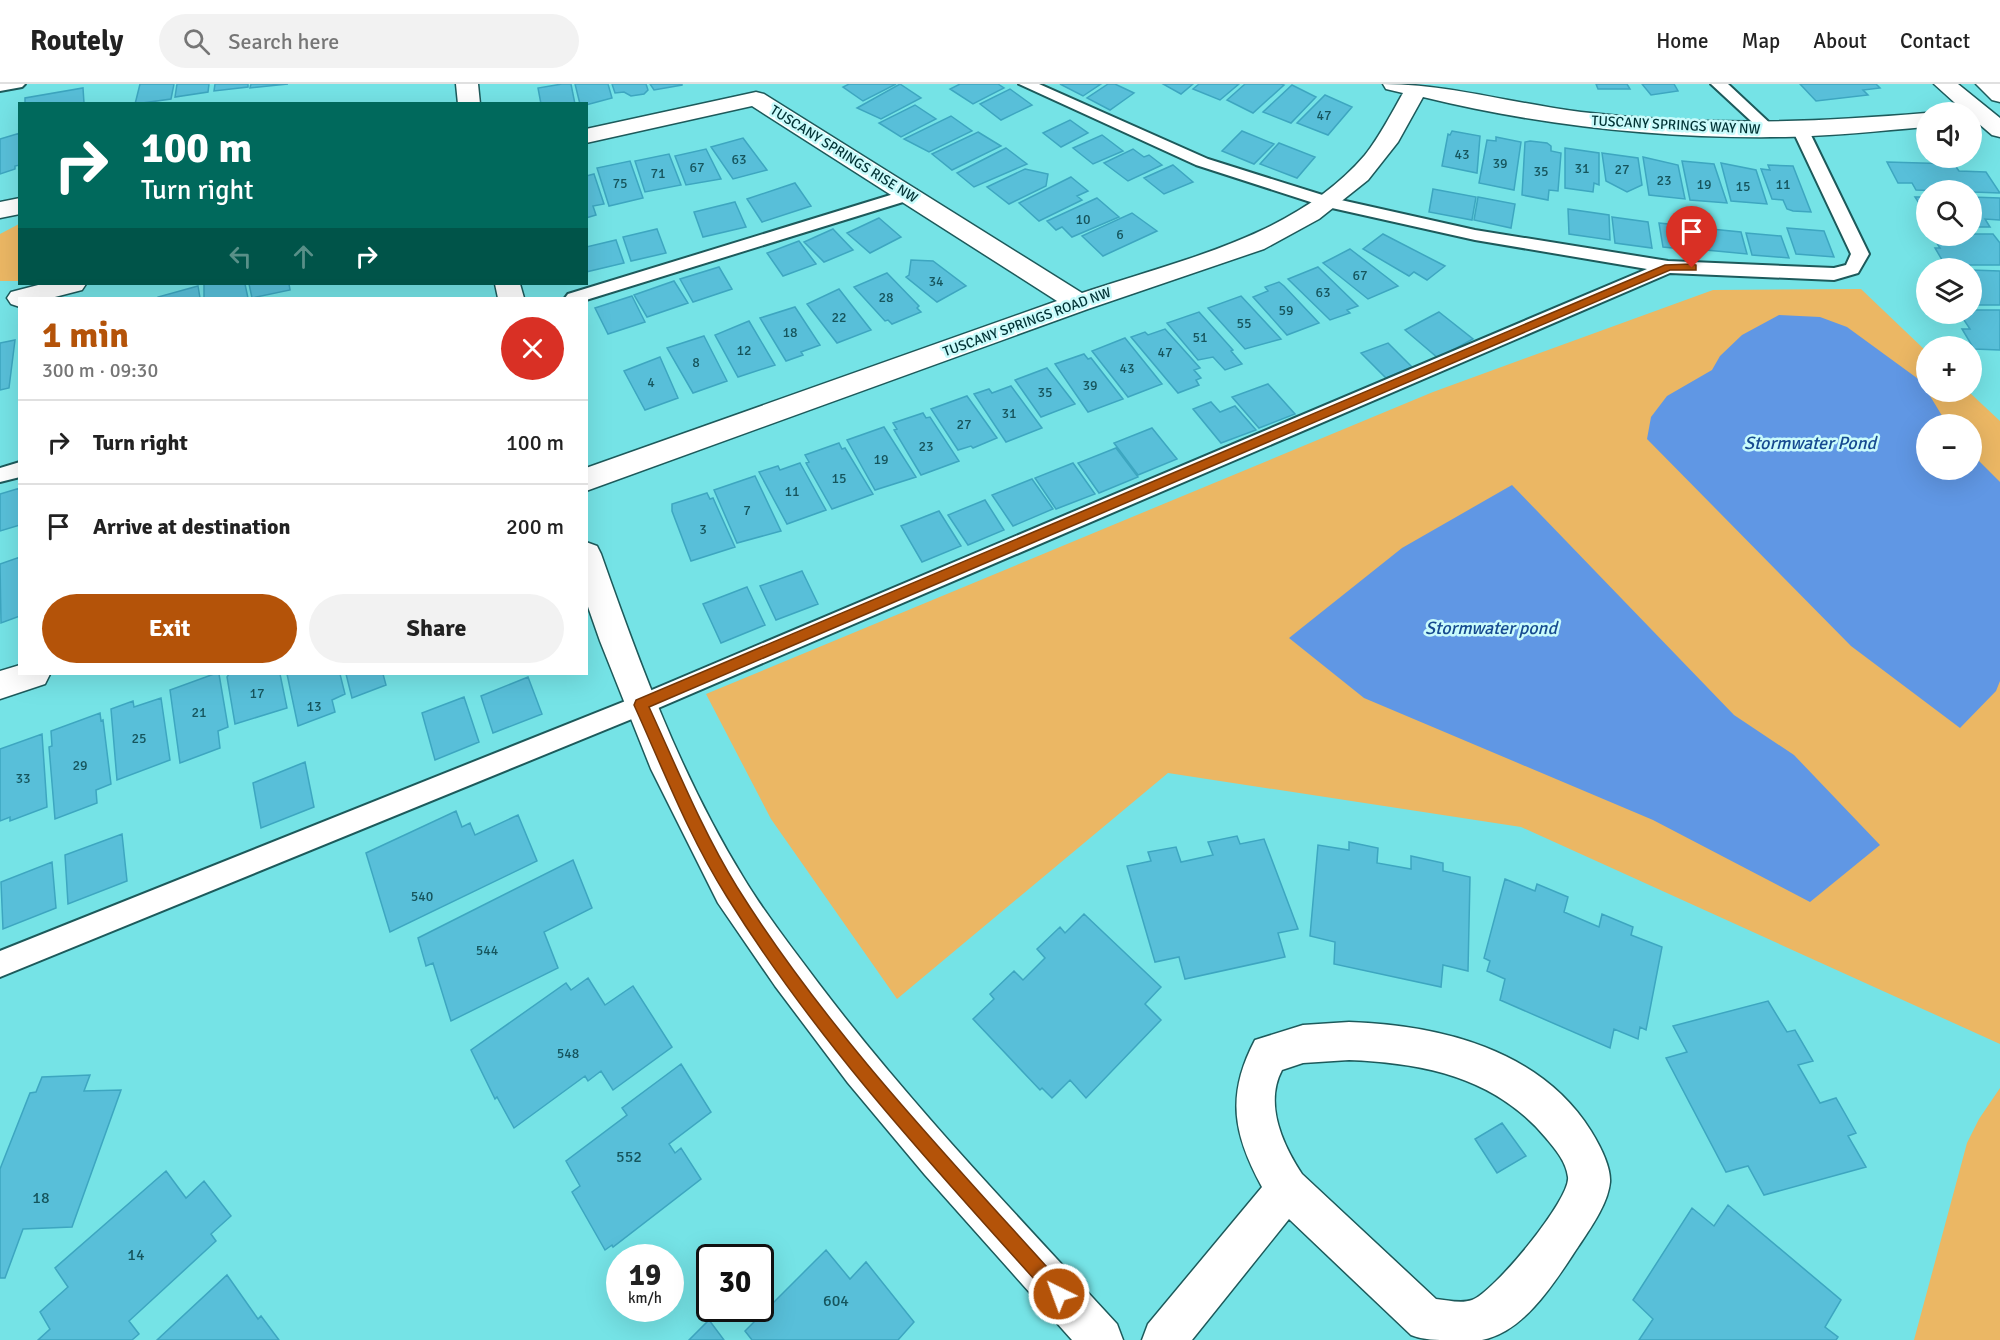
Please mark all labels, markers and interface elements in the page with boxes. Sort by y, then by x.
search box [159,14,579,68]
text: Routely [30,24,123,58]
icon: search [180,25,213,58]
text: Search here [228,28,339,55]
text: Home [1656,28,1709,54]
text: Map [1742,28,1780,54]
text: About [1813,28,1867,54]
text: Contact [1900,28,1970,54]
street label: TUSCANY SPRINGS RISE NW [767,101,921,207]
map controls [1916,102,1982,480]
button: sound [1916,102,1982,168]
house number: 47 [1316,107,1332,124]
street label: TUSCANY SPRINGS WAY NW [1591,112,1761,138]
text: 100 m [141,123,252,174]
icon: right [42,126,120,204]
house number: 43 [1454,146,1470,163]
house number: 63 [731,151,747,168]
house number: 39 [1492,155,1508,172]
house number: 67 [689,159,705,176]
house number: 31 [1574,160,1590,177]
house number: 27 [1614,161,1630,178]
house number: 35 [1533,163,1549,180]
house number: 71 [650,165,666,182]
house number: 23 [1656,172,1672,189]
text: Turn right [141,174,254,207]
house number: 75 [612,175,628,192]
house number: 19 [1696,176,1712,193]
house number: 11 [1775,176,1791,193]
house number: 15 [1735,178,1751,195]
button: search [1916,180,1982,246]
pin [1666,206,1717,268]
house number: 10 [1075,211,1091,228]
icon: arrive [1675,215,1708,248]
house number: 6 [1116,226,1124,243]
icon: left [224,240,257,273]
icon: ahead [287,240,320,273]
icon: right [350,240,383,273]
button: layers [1916,258,1982,324]
house number: 67 [1352,267,1368,284]
house number: 34 [928,273,944,290]
street label: TUSCANY SPRINGS ROAD NW [941,284,1113,360]
house number: 63 [1315,284,1331,301]
house number: 28 [878,289,894,306]
house number: 59 [1278,302,1294,319]
house number: 22 [831,309,847,326]
text: 1 min [42,313,129,358]
house number: 55 [1236,315,1252,332]
button: close [501,317,564,380]
house number: 18 [782,324,798,341]
house number: 51 [1192,329,1208,346]
button: + [1916,336,1982,402]
house number: 12 [736,342,752,359]
house number: 47 [1157,344,1173,361]
house number: 8 [692,354,700,371]
text: 300 m · 09:30 [42,358,158,383]
house number: 43 [1119,360,1135,377]
house number: 4 [647,374,655,391]
house number: 39 [1082,377,1098,394]
house number: 35 [1037,384,1053,401]
house number: 31 [1001,405,1017,422]
button: − [1916,414,1982,480]
house number: 27 [956,416,972,433]
icon: right [42,426,75,459]
text: Turn right [93,429,188,456]
text: 100 m [506,429,564,456]
water label: Stormwater Pond [1744,432,1879,454]
house number: 23 [918,438,934,455]
house number: 19 [873,451,889,468]
house number: 15 [831,470,847,487]
house number: 11 [784,483,800,500]
house number: 7 [743,502,751,519]
icon: arrive [42,510,75,543]
text: Arrive at destination [93,513,290,540]
text: 200 m [506,513,564,540]
house number: 3 [699,521,707,538]
button: Exit [42,594,297,663]
button: Share [309,594,564,663]
water label: Stormwater pond [1425,617,1559,639]
house number: 17 [249,685,265,702]
house number: 13 [306,698,322,715]
house number: 21 [191,704,207,721]
house number: 25 [131,730,147,747]
house number: 29 [72,757,88,774]
house number: 33 [15,770,31,787]
house number: 540 [411,888,433,905]
house number: 544 [476,942,499,959]
house number: 548 [557,1045,579,1062]
house number: 552 [616,1147,642,1167]
house number: 18 [32,1188,50,1208]
speed limit sign: 30 [696,1244,774,1322]
house number: 14 [127,1245,145,1265]
text: 19 [629,1257,661,1294]
position arrow [1027,1262,1091,1326]
text: km/h [628,1289,662,1307]
house number: 604 [823,1291,849,1311]

